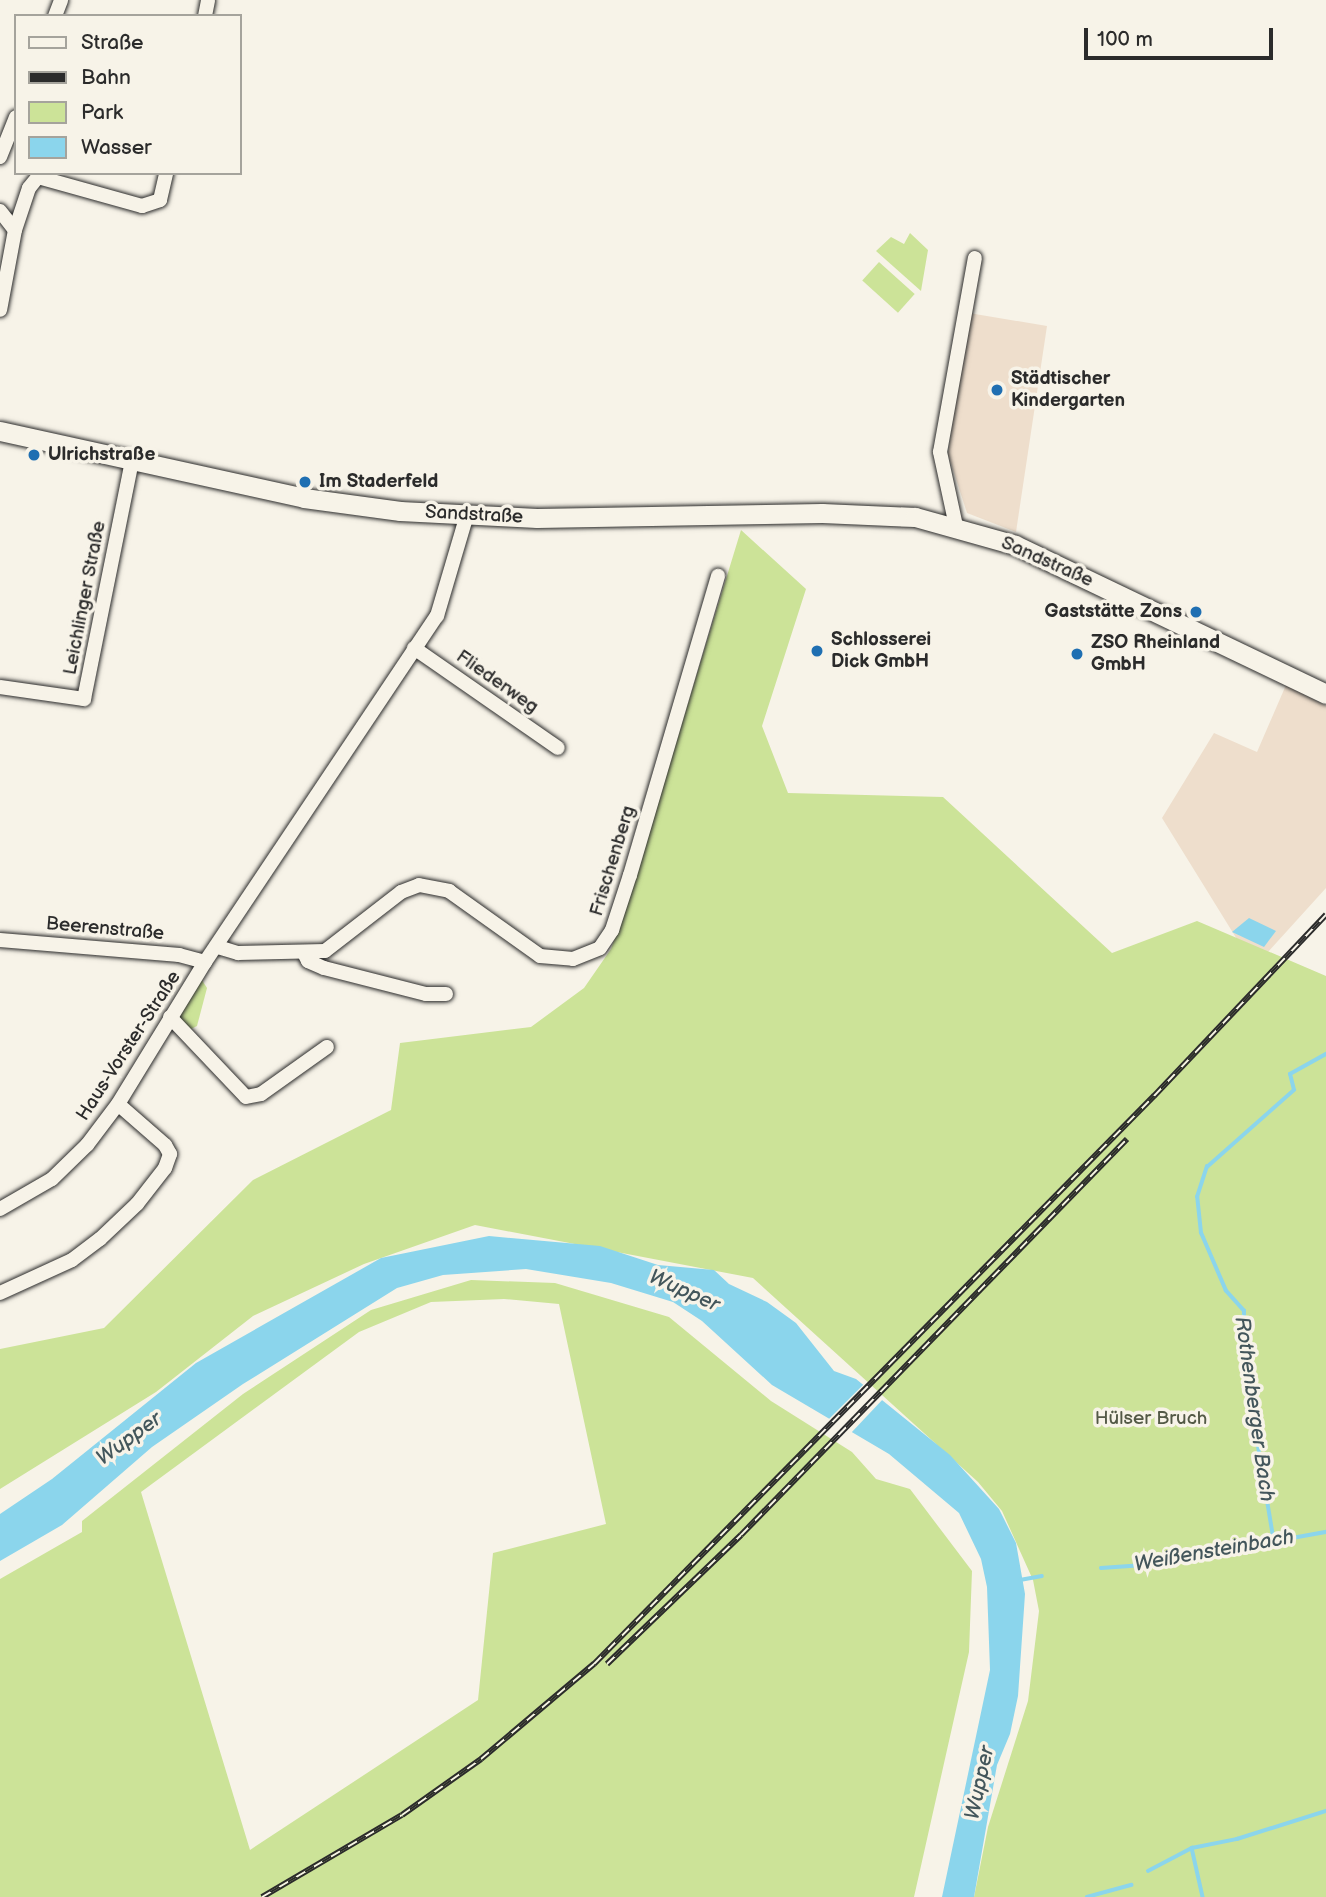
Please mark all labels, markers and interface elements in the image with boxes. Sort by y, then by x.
legend [14,14,242,175]
scale bar [1088,14,1277,58]
text: 100 m [1097,27,1153,52]
text: Straße [81,30,143,55]
text: Bahn [81,65,131,90]
text: Park [81,100,123,125]
text: Wasser [81,135,152,160]
place label: Städtischer Kindergarten [1011,368,1125,412]
marker: Städtischer Kindergarten [989,382,1005,398]
place label: Ulrichstraße [48,444,155,466]
marker: Ulrichstraße [26,447,42,463]
place label: Im Staderfeld [319,471,438,493]
marker: Im Staderfeld [297,474,313,490]
street label: Sandstraße [424,501,524,529]
street label: Leichlinger Straße [59,519,111,677]
street label: Sandstraße [998,532,1096,592]
place label: Gaststätte Zons [1045,601,1182,623]
marker: Gaststätte Zons [1188,604,1204,620]
place label: Schlosserei Dick GmbH [831,629,931,673]
place label: ZSO Rheinland GmbH [1091,632,1220,676]
marker: Schlosserei Dick GmbH [809,643,825,659]
street label: Fliederweg [451,645,543,719]
marker: ZSO Rheinland GmbH [1069,646,1085,662]
street label: Frischenberg [585,803,641,919]
street label: Beerenstraße [45,912,165,946]
street label: Haus-Vorster-Straße [72,967,186,1125]
water label: Wupper [645,1264,723,1318]
water label: Rothenberger Bach [1229,1315,1279,1503]
water label: Wupper [91,1407,167,1471]
park label: Hülser Bruch [1095,1408,1207,1430]
water label: Weißensteinbach [1132,1525,1296,1577]
water label: Wupper [960,1744,1000,1822]

